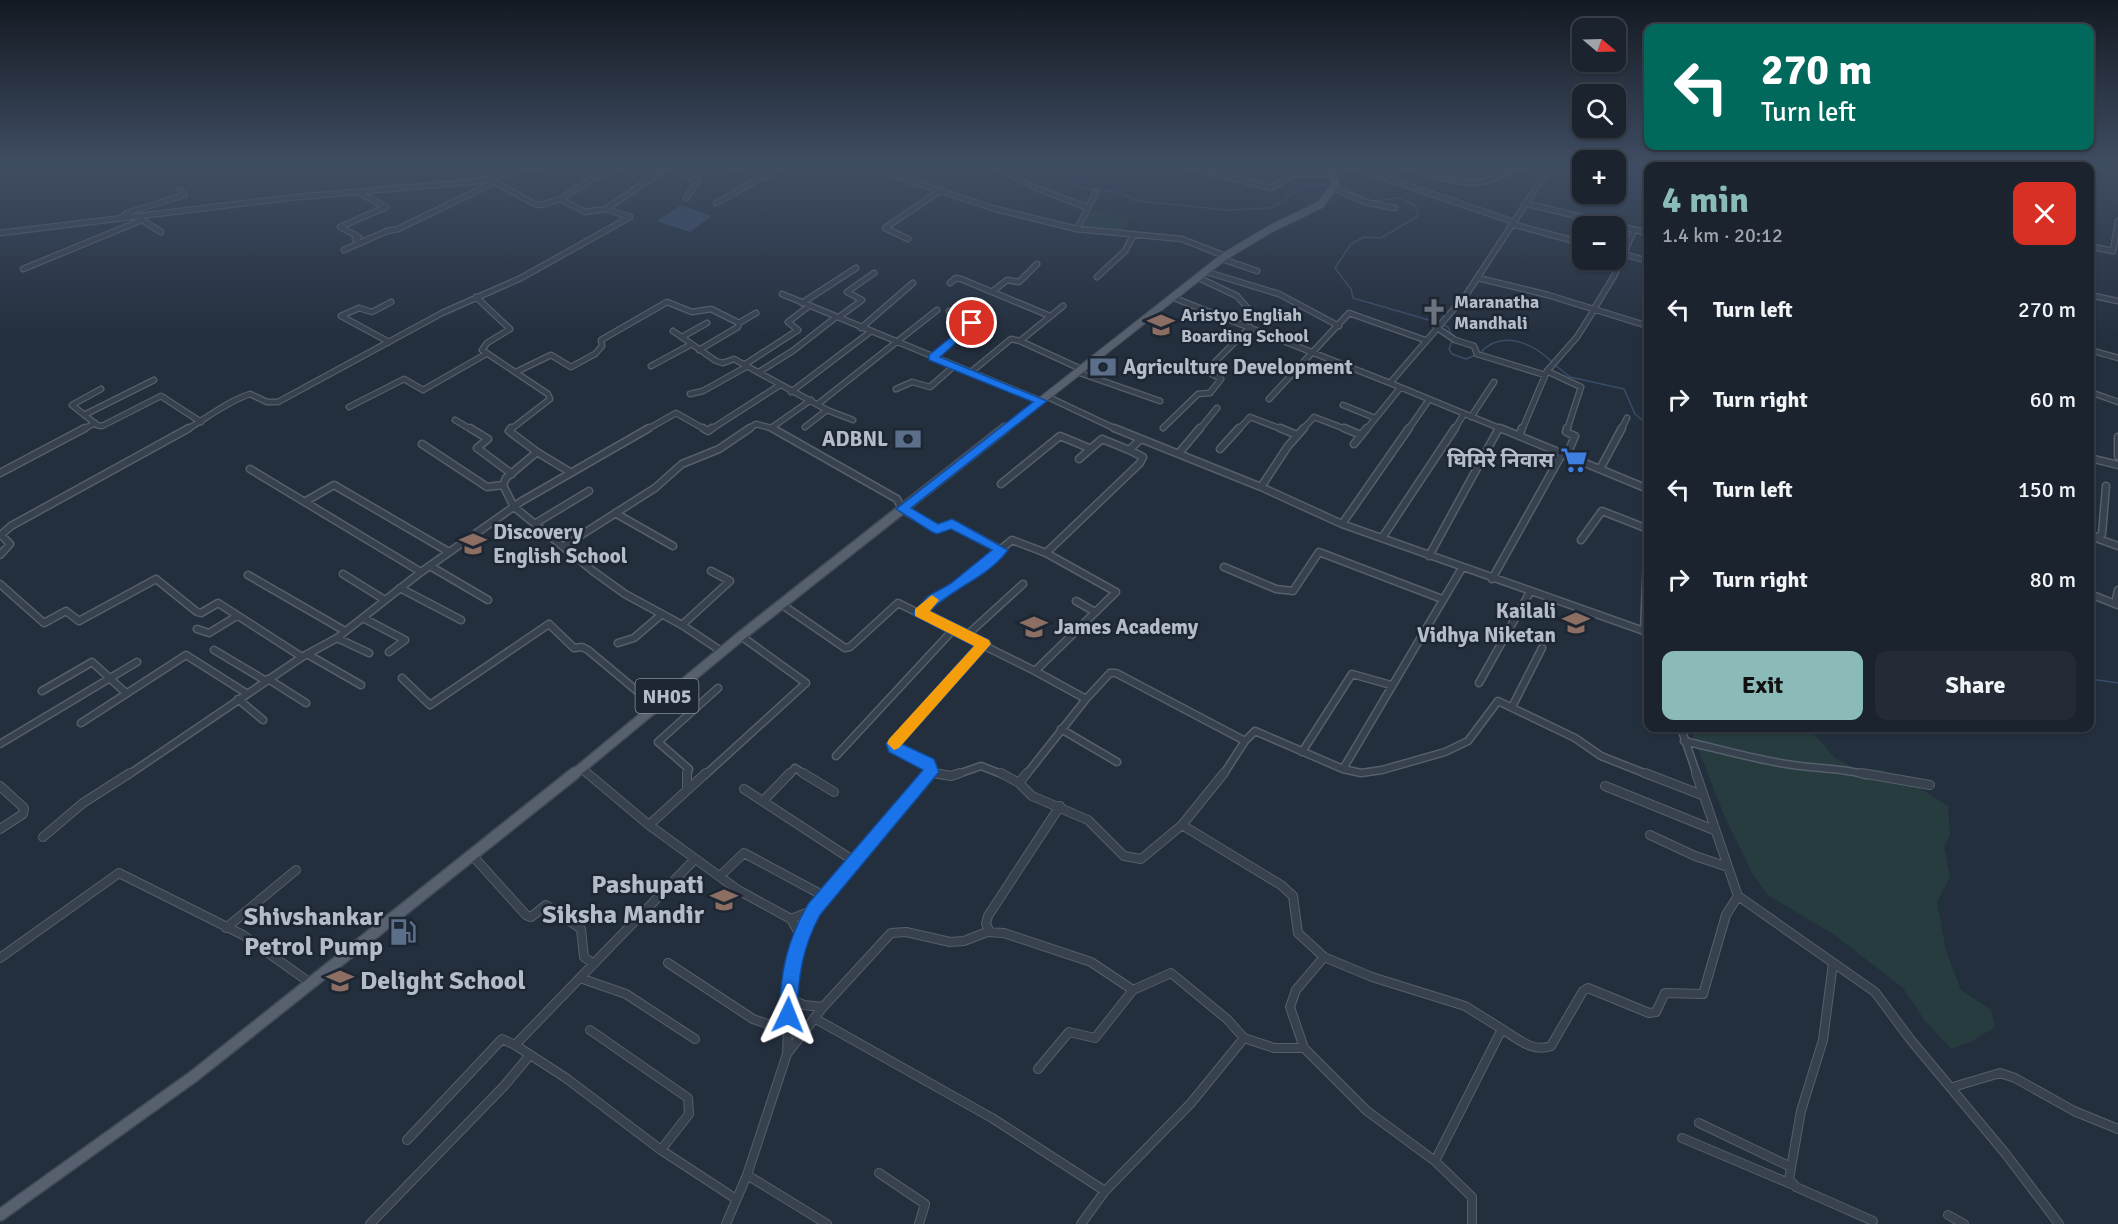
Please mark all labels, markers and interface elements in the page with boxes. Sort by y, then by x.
north arrow [1572,18,1626,72]
map controls [1572,18,1626,270]
text: 270 m [1761,45,1872,96]
icon: left [1662,48,1740,126]
button: search [1572,84,1626,138]
text: Turn left [1761,96,1856,129]
button: + [1572,150,1626,204]
text: 4 min [1662,178,1749,223]
button: close [2013,182,2076,245]
button: − [1572,216,1626,270]
text: 1.4 km · 20:12 [1662,223,1783,248]
place label: Maranatha Mandhali [1454,291,1539,334]
icon: left [1662,293,1695,326]
text: Turn left [1713,296,1793,323]
text: 270 m [2018,296,2076,323]
pin [946,297,997,348]
church icon: Maranatha Mandhali [1419,297,1449,327]
place label: Aristyo Engliah Boarding School [1181,304,1309,347]
icon: arrive [955,306,988,339]
school or university icon: Aristyo Engliah Boarding School [1146,310,1176,340]
bank icon: Agriculture Development [1088,352,1118,382]
place label: Agriculture Development [1123,354,1353,380]
icon: right [1662,383,1695,416]
text: Turn right [1713,386,1808,413]
text: 60 m [2030,386,2076,413]
bank icon: ADBNL [893,424,923,454]
place label: ADBNL [822,426,888,452]
supermarket icon: घिमिरे निवास [1559,445,1589,475]
place label: घिमिरे निवास [1447,447,1554,473]
icon: left [1662,473,1695,506]
text: Turn left [1713,476,1793,503]
text: 150 m [2018,476,2076,503]
place label: Discovery English School [493,519,628,569]
school or university icon: Discovery English School [458,529,488,559]
icon: right [1662,563,1695,596]
text: Turn right [1713,566,1808,593]
text: 80 m [2030,566,2076,593]
place label: Kailali Vidhya Niketan [1417,598,1556,648]
school or university icon: Kailali Vidhya Niketan [1561,608,1591,638]
school or university icon: James Academy [1019,612,1049,642]
place label: James Academy [1054,614,1199,640]
button: Exit [1662,651,1863,720]
button: Share [1875,651,2076,720]
road number: NH05 [636,679,698,713]
place label: Pashupati Siksha Mandir [542,869,705,931]
school or university icon: Pashupati Siksha Mandir [709,885,739,915]
place label: Shivshankar Petrol Pump [244,901,384,963]
fuel station icon: Shivshankar Petrol Pump [388,917,418,947]
place label: Delight School [360,965,526,997]
school or university icon: Delight School [325,966,355,996]
position arrow [756,983,820,1047]

